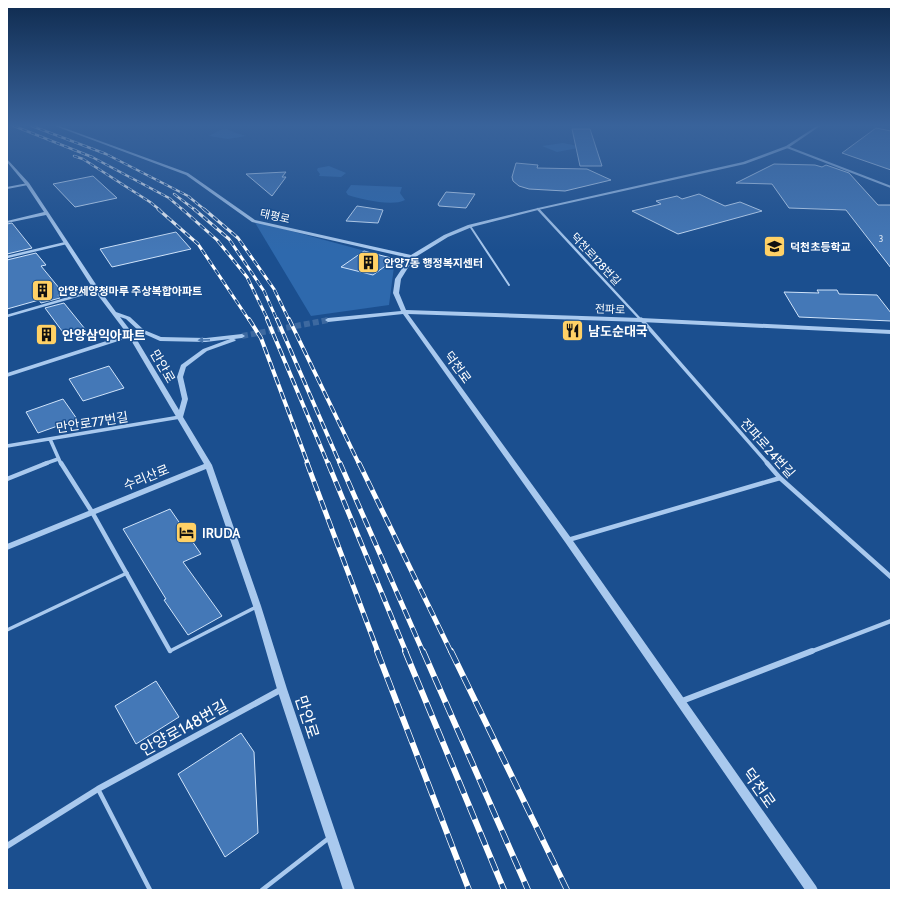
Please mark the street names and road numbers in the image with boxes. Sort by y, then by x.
street label: 태평로 [259,206,291,226]
street label: 덕천로128번길 [568,230,624,288]
street label: 전파로 [595,301,625,317]
street label: 만안로 [147,346,179,386]
street label: 덕천로 [441,348,475,386]
street label: 만안로77번길 [55,408,129,436]
street label: 전파로24번길 [737,415,799,481]
street label: 수리산로 [121,461,171,493]
street label: 만안로 [291,693,323,741]
street label: 안양로148번길 [137,696,231,760]
street label: 덕천로 [739,764,780,812]

